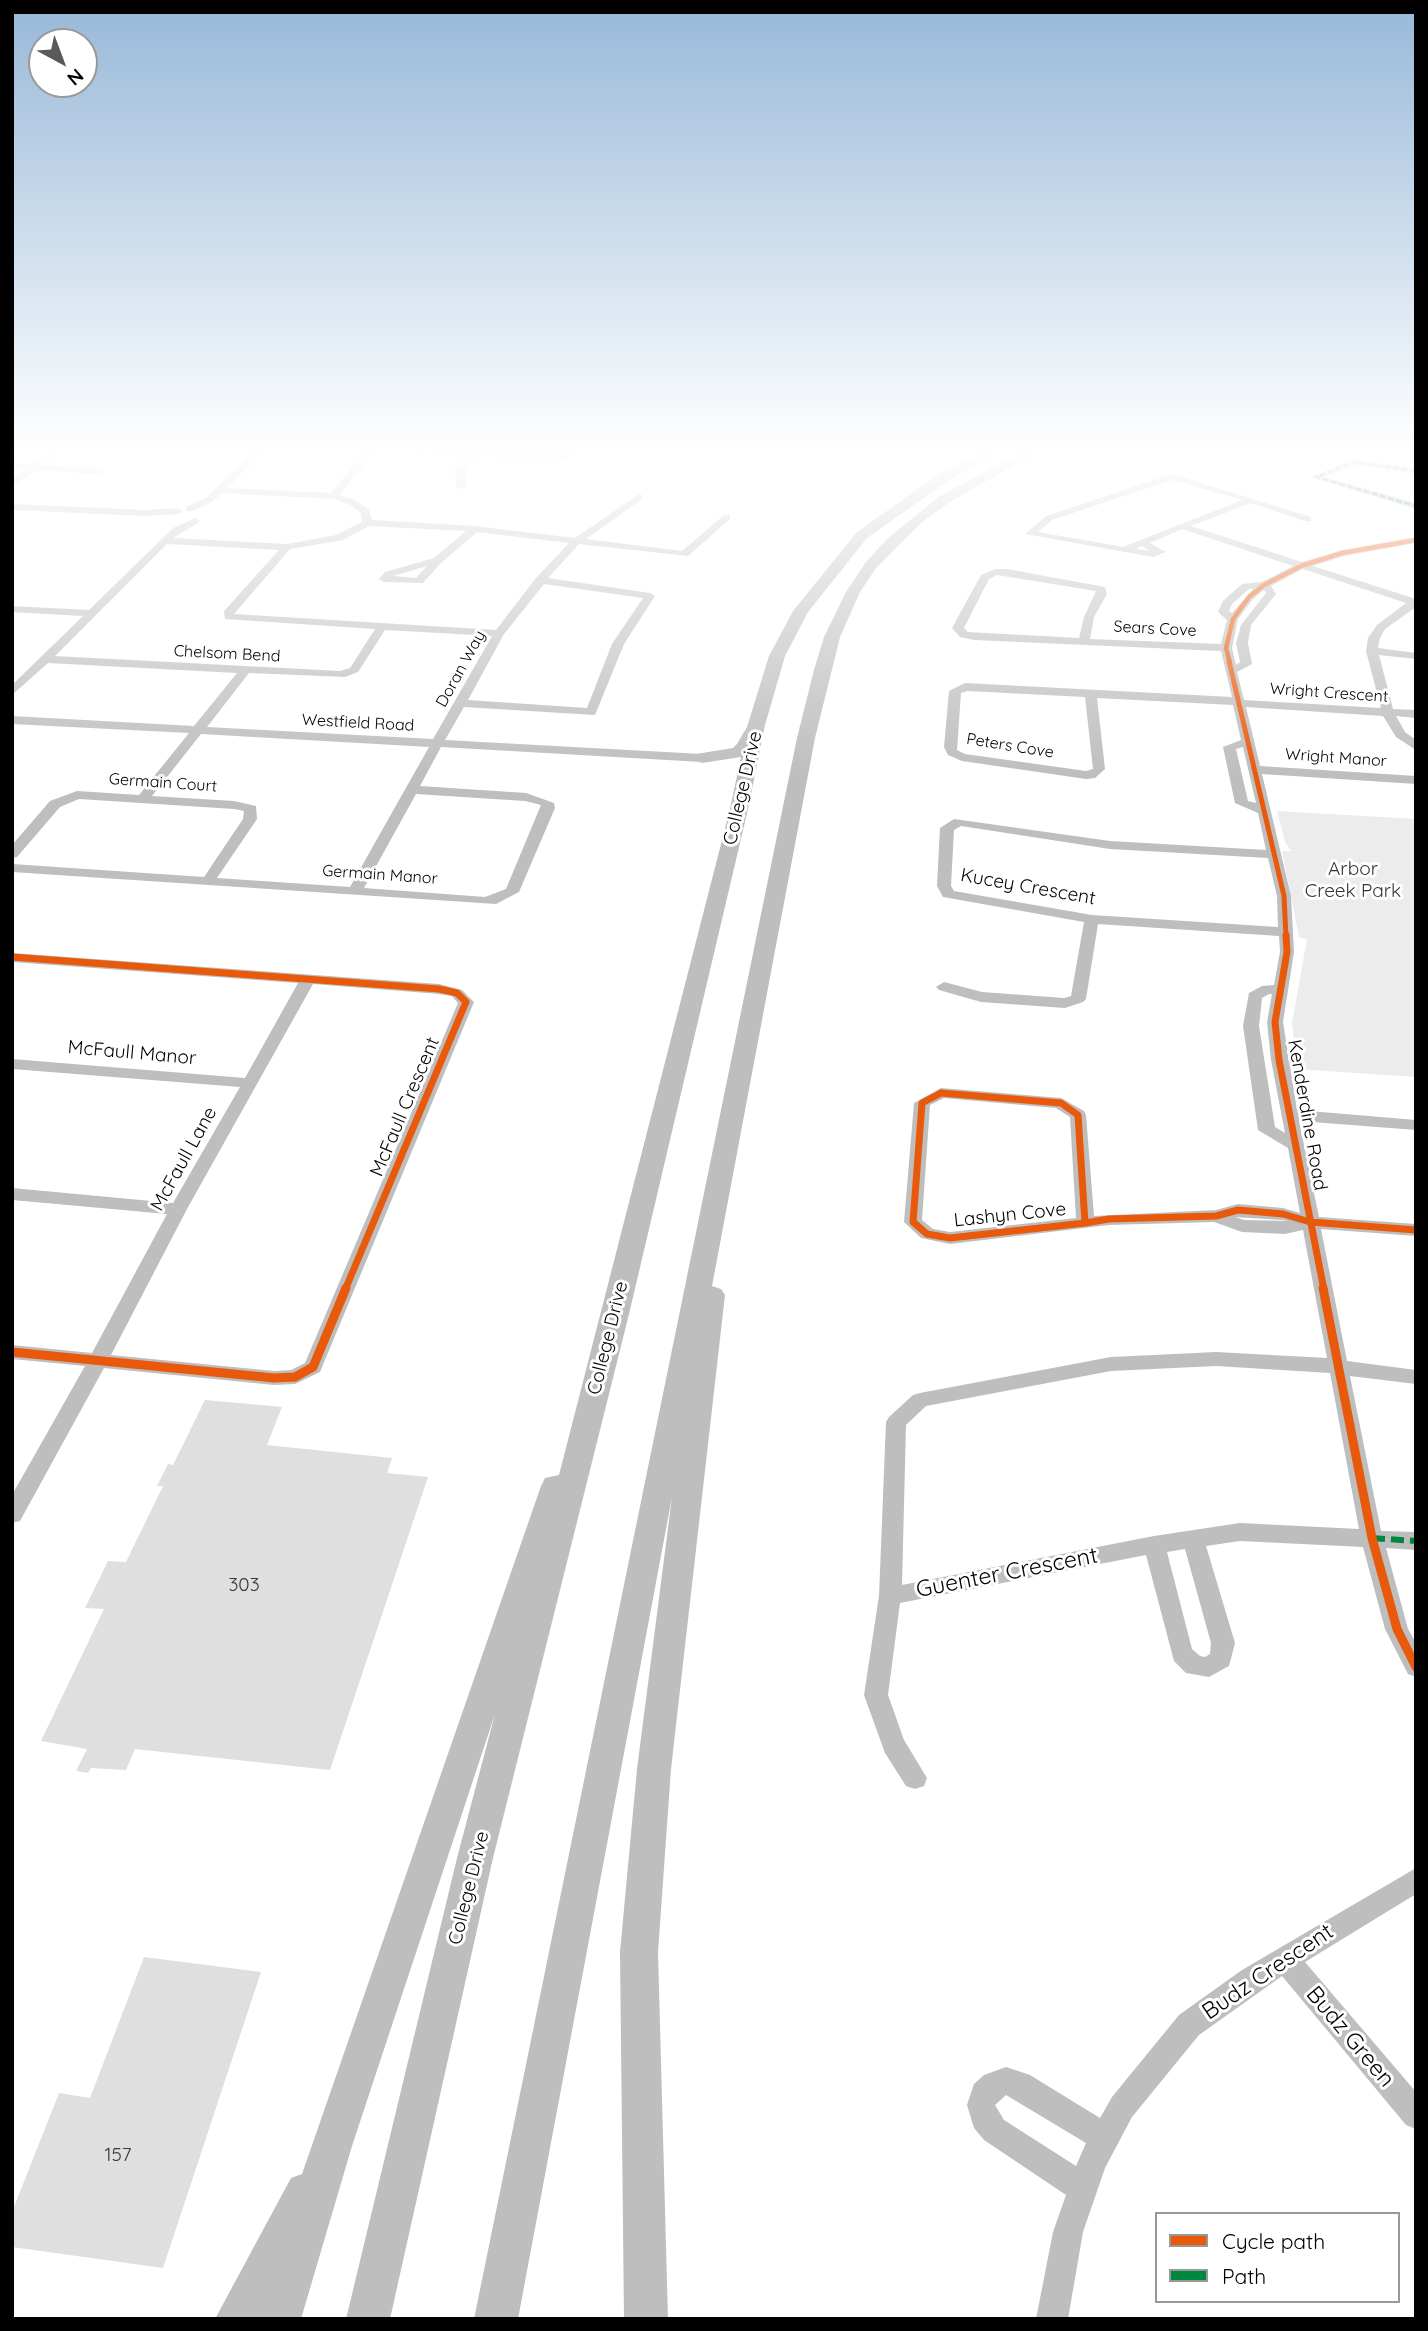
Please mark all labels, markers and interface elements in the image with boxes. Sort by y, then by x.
north arrow [28,28,98,98]
text: N [62,64,89,91]
street label: Sears Cove [1113,617,1197,641]
street label: Doran Way [432,627,490,711]
street label: Chelsom Bend [173,642,281,666]
street label: Wright Crescent [1269,679,1389,707]
street label: Westfield Road [301,710,415,736]
street label: College Drive [719,729,767,847]
street label: Peters Cove [965,730,1055,762]
street label: Wright Manor [1285,745,1387,771]
street label: Germain Court [108,770,218,796]
park label: Arbor Creek Park [1305,858,1401,902]
street label: Germain Manor [322,861,438,889]
street label: Kucey Crescent [959,864,1097,910]
street label: McFaull Crescent [365,1034,445,1180]
street label: McFaull Manor [67,1036,197,1070]
street label: Kenderdine Road [1282,1038,1332,1192]
street label: McFaull Lane [146,1103,222,1215]
street label: Lashyn Cove [953,1198,1067,1232]
street label: College Drive [583,1279,633,1397]
street label: Guenter Crescent [914,1542,1100,1604]
house number: 303 [228,1574,260,1596]
street label: College Drive [444,1829,494,1947]
street label: Budz Crescent [1197,1918,1339,2026]
street label: Budz Green [1300,1981,1400,2093]
house number: 157 [104,2144,132,2166]
legend [1155,2212,1400,2303]
text: Cycle path [1222,2228,1325,2254]
text: Path [1222,2263,1266,2289]

